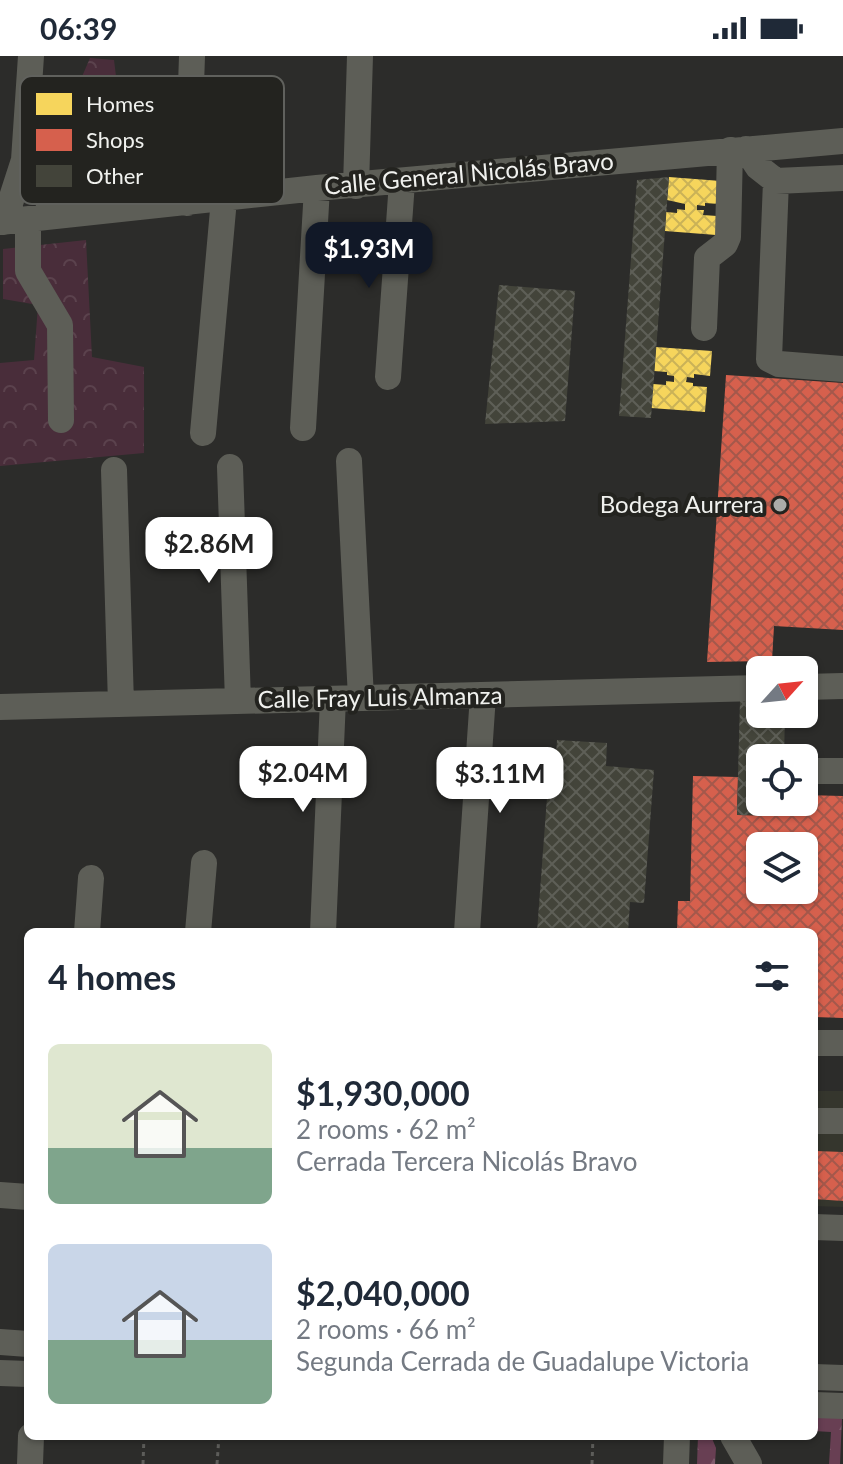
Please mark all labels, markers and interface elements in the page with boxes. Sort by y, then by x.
text: 06:39 [40,10,117,46]
legend [20,76,284,204]
text: Homes [86,90,154,117]
text: Shops [86,126,144,153]
street label: Calle General Nicolás Bravo [323,145,615,200]
text: Other [86,162,143,189]
pin: $1.93M [304,222,434,290]
text: $1.93M [323,232,415,264]
place label: Bodega Aurrera [600,489,764,518]
marker: Bodega Aurrera [771,496,789,514]
pin: $2.86M [144,517,274,585]
text: $2.86M [163,527,255,559]
north arrow [746,656,818,728]
map controls [746,656,818,904]
street label: Calle Fray Luis Almanza [257,680,503,713]
button: locate [746,744,818,816]
pin: $2.04M [238,746,368,814]
pin: $3.11M [435,747,565,815]
text: $2.04M [257,756,349,788]
text: $3.11M [454,757,546,789]
button: layers [746,832,818,904]
icon: filters [750,954,794,998]
text: 4 homes [48,956,176,997]
text: $1,930,000 [296,1072,470,1113]
icon: home [112,1076,208,1172]
text: 2 rooms · 62 m² [296,1113,476,1145]
text: Cerrada Tercera Nicolás Bravo [296,1145,637,1177]
text: $2,040,000 [296,1272,470,1313]
icon: home [112,1276,208,1372]
text: 2 rooms · 66 m² [296,1313,476,1345]
text: Segunda Cerrada de Guadalupe Victoria [296,1345,749,1377]

